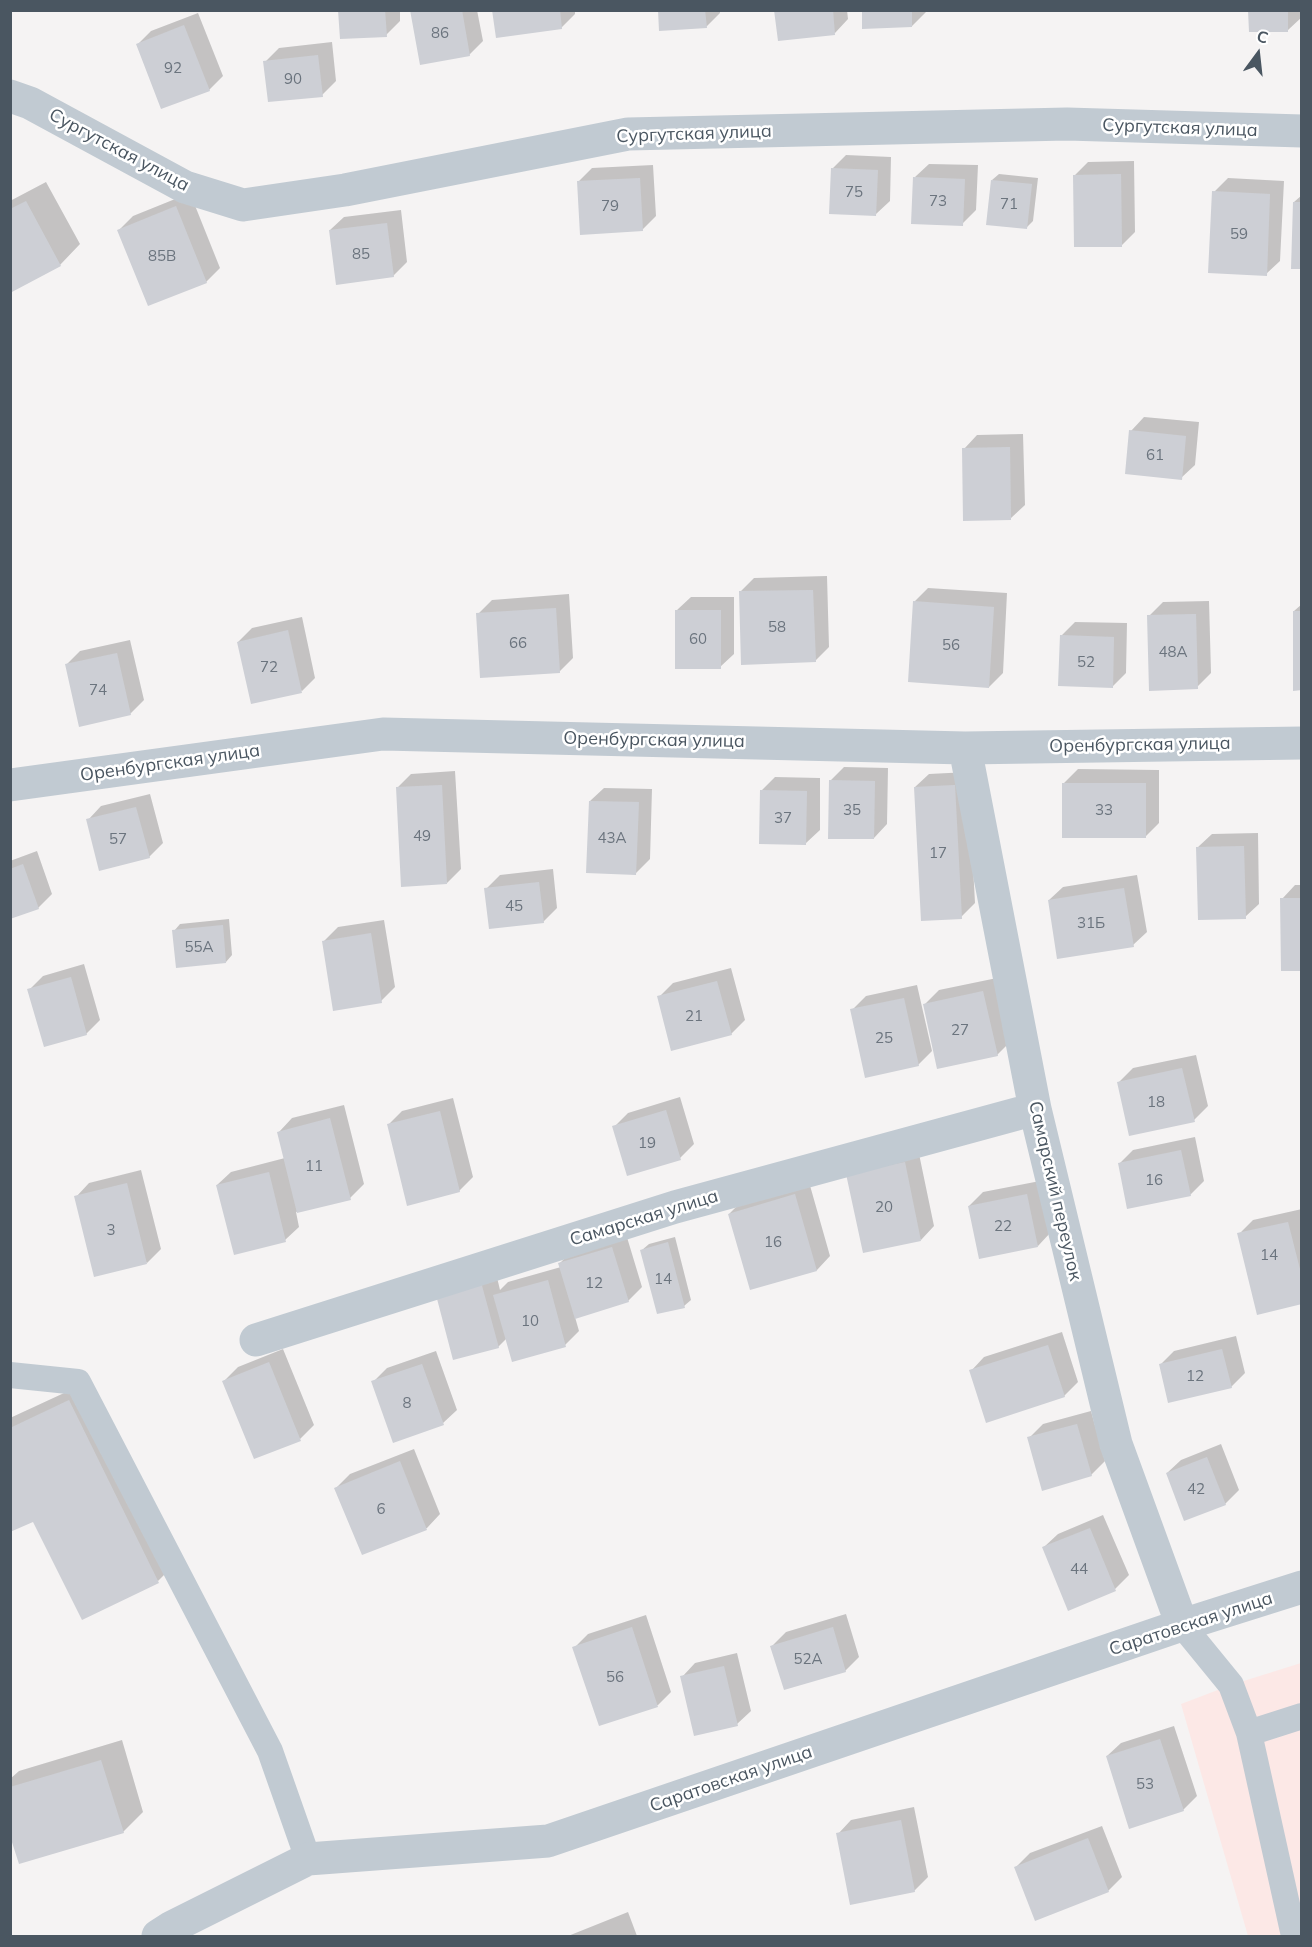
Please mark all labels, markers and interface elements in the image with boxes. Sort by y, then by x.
house number: 86 [431,24,449,42]
north arrow [1228,24,1288,84]
text: С [1255,26,1271,48]
house number: 92 [164,59,182,77]
house number: 90 [284,70,302,88]
street label: Сургутская улица [45,104,193,196]
street label: Сургутская улица [1102,114,1258,142]
street label: Сургутская улица [616,120,772,148]
house number: 75 [845,183,863,201]
house number: 73 [929,192,947,210]
house number: 71 [1000,195,1018,213]
house number: 79 [601,197,619,215]
house number: 59 [1230,225,1248,243]
house number: 85 [352,245,370,263]
house number: 85В [148,247,176,265]
house number: 61 [1146,446,1164,464]
house number: 58 [768,618,786,636]
house number: 60 [689,630,707,648]
house number: 66 [509,634,527,652]
house number: 56 [942,636,960,654]
house number: 48А [1158,643,1188,661]
house number: 52 [1077,653,1095,671]
house number: 72 [260,658,278,676]
house number: 74 [89,681,107,699]
street label: Оренбургская улица [563,728,745,752]
street label: Оренбургская улица [1049,733,1231,757]
street label: Оренбургская улица [79,740,261,786]
house number: 35 [843,801,861,819]
house number: 33 [1095,801,1113,819]
house number: 37 [774,809,792,827]
house number: 49 [413,827,431,845]
house number: 43А [597,829,627,847]
house number: 57 [109,830,127,848]
house number: 17 [929,844,947,862]
house number: 45 [505,897,523,915]
house number: 31Б [1077,914,1105,932]
house number: 55А [184,938,214,956]
house number: 21 [685,1007,703,1025]
house number: 27 [951,1021,969,1039]
house number: 25 [875,1029,893,1047]
house number: 18 [1147,1093,1165,1111]
street label: Самарский переулок [1024,1099,1086,1283]
house number: 19 [638,1134,656,1152]
house number: 11 [305,1157,323,1175]
house number: 16 [1145,1171,1163,1189]
street label: Самарская улица [567,1185,721,1251]
house number: 20 [875,1198,893,1216]
house number: 22 [994,1217,1012,1235]
house number: 3 [107,1221,115,1239]
house number: 16 [764,1233,782,1251]
house number: 14 [1260,1246,1278,1264]
house number: 14 [654,1270,672,1288]
house number: 12 [585,1274,603,1292]
house number: 10 [521,1312,539,1330]
house number: 12 [1186,1367,1204,1385]
house number: 8 [403,1394,411,1412]
house number: 42 [1187,1480,1205,1498]
house number: 6 [377,1500,385,1518]
house number: 44 [1070,1560,1088,1578]
street label: Саратовская улица [1107,1587,1275,1661]
house number: 52А [793,1650,823,1668]
house number: 56 [606,1668,624,1686]
street label: Саратовская улица [647,1741,815,1817]
house number: 53 [1136,1775,1154,1793]

